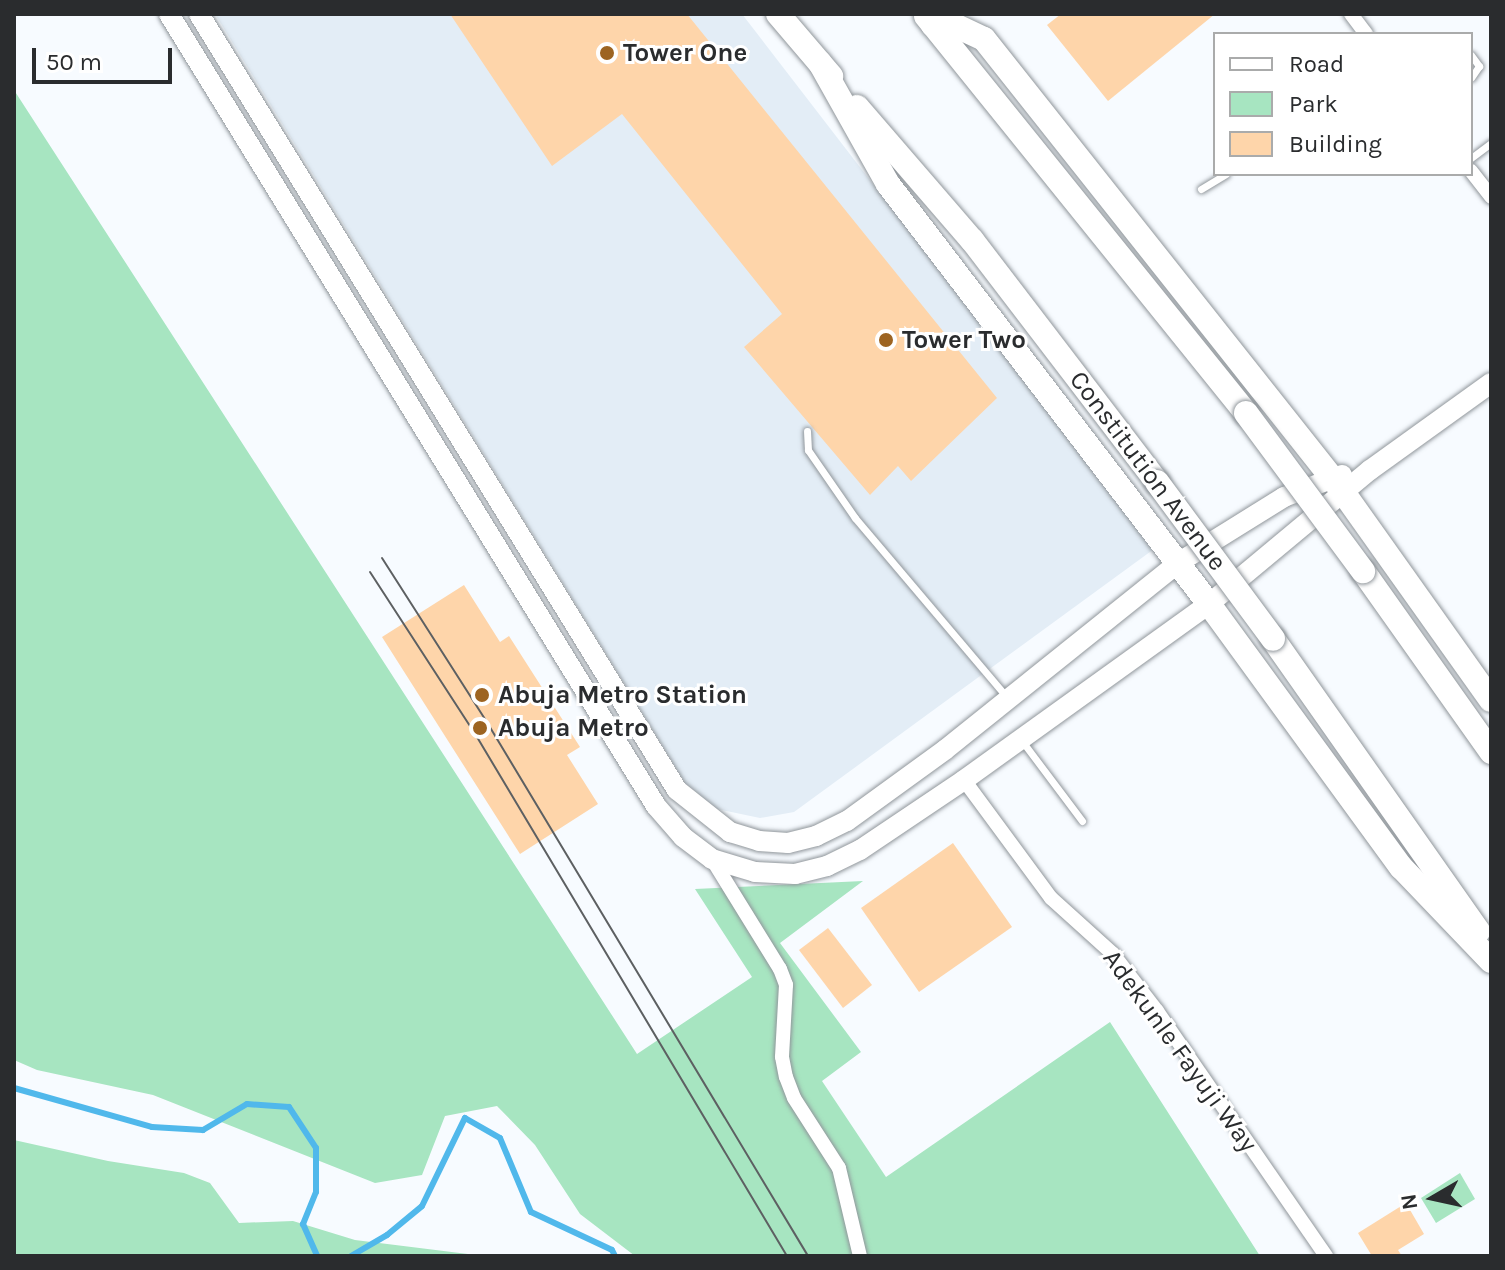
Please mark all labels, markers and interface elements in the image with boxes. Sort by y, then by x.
scale bar [36,32,176,82]
legend [1213,32,1473,176]
place label: Tower One [623,37,747,69]
marker: Tower One [598,44,616,62]
text: 50 m [46,48,102,76]
text: Road [1289,50,1344,78]
text: Park [1289,90,1338,118]
text: Building [1289,130,1382,158]
place label: Tower Two [902,324,1026,356]
marker: Tower Two [877,331,895,349]
street label: Constitution Avenue [1063,365,1233,577]
place label: Abuja Metro Station [498,679,747,711]
marker: Abuja Metro Station [473,686,491,704]
place label: Abuja Metro [498,712,649,744]
marker: Abuja Metro [469,717,491,739]
street label: Adekunle Fayuji Way [1096,944,1264,1158]
north arrow [1393,1158,1473,1238]
text: N [1395,1192,1423,1212]

